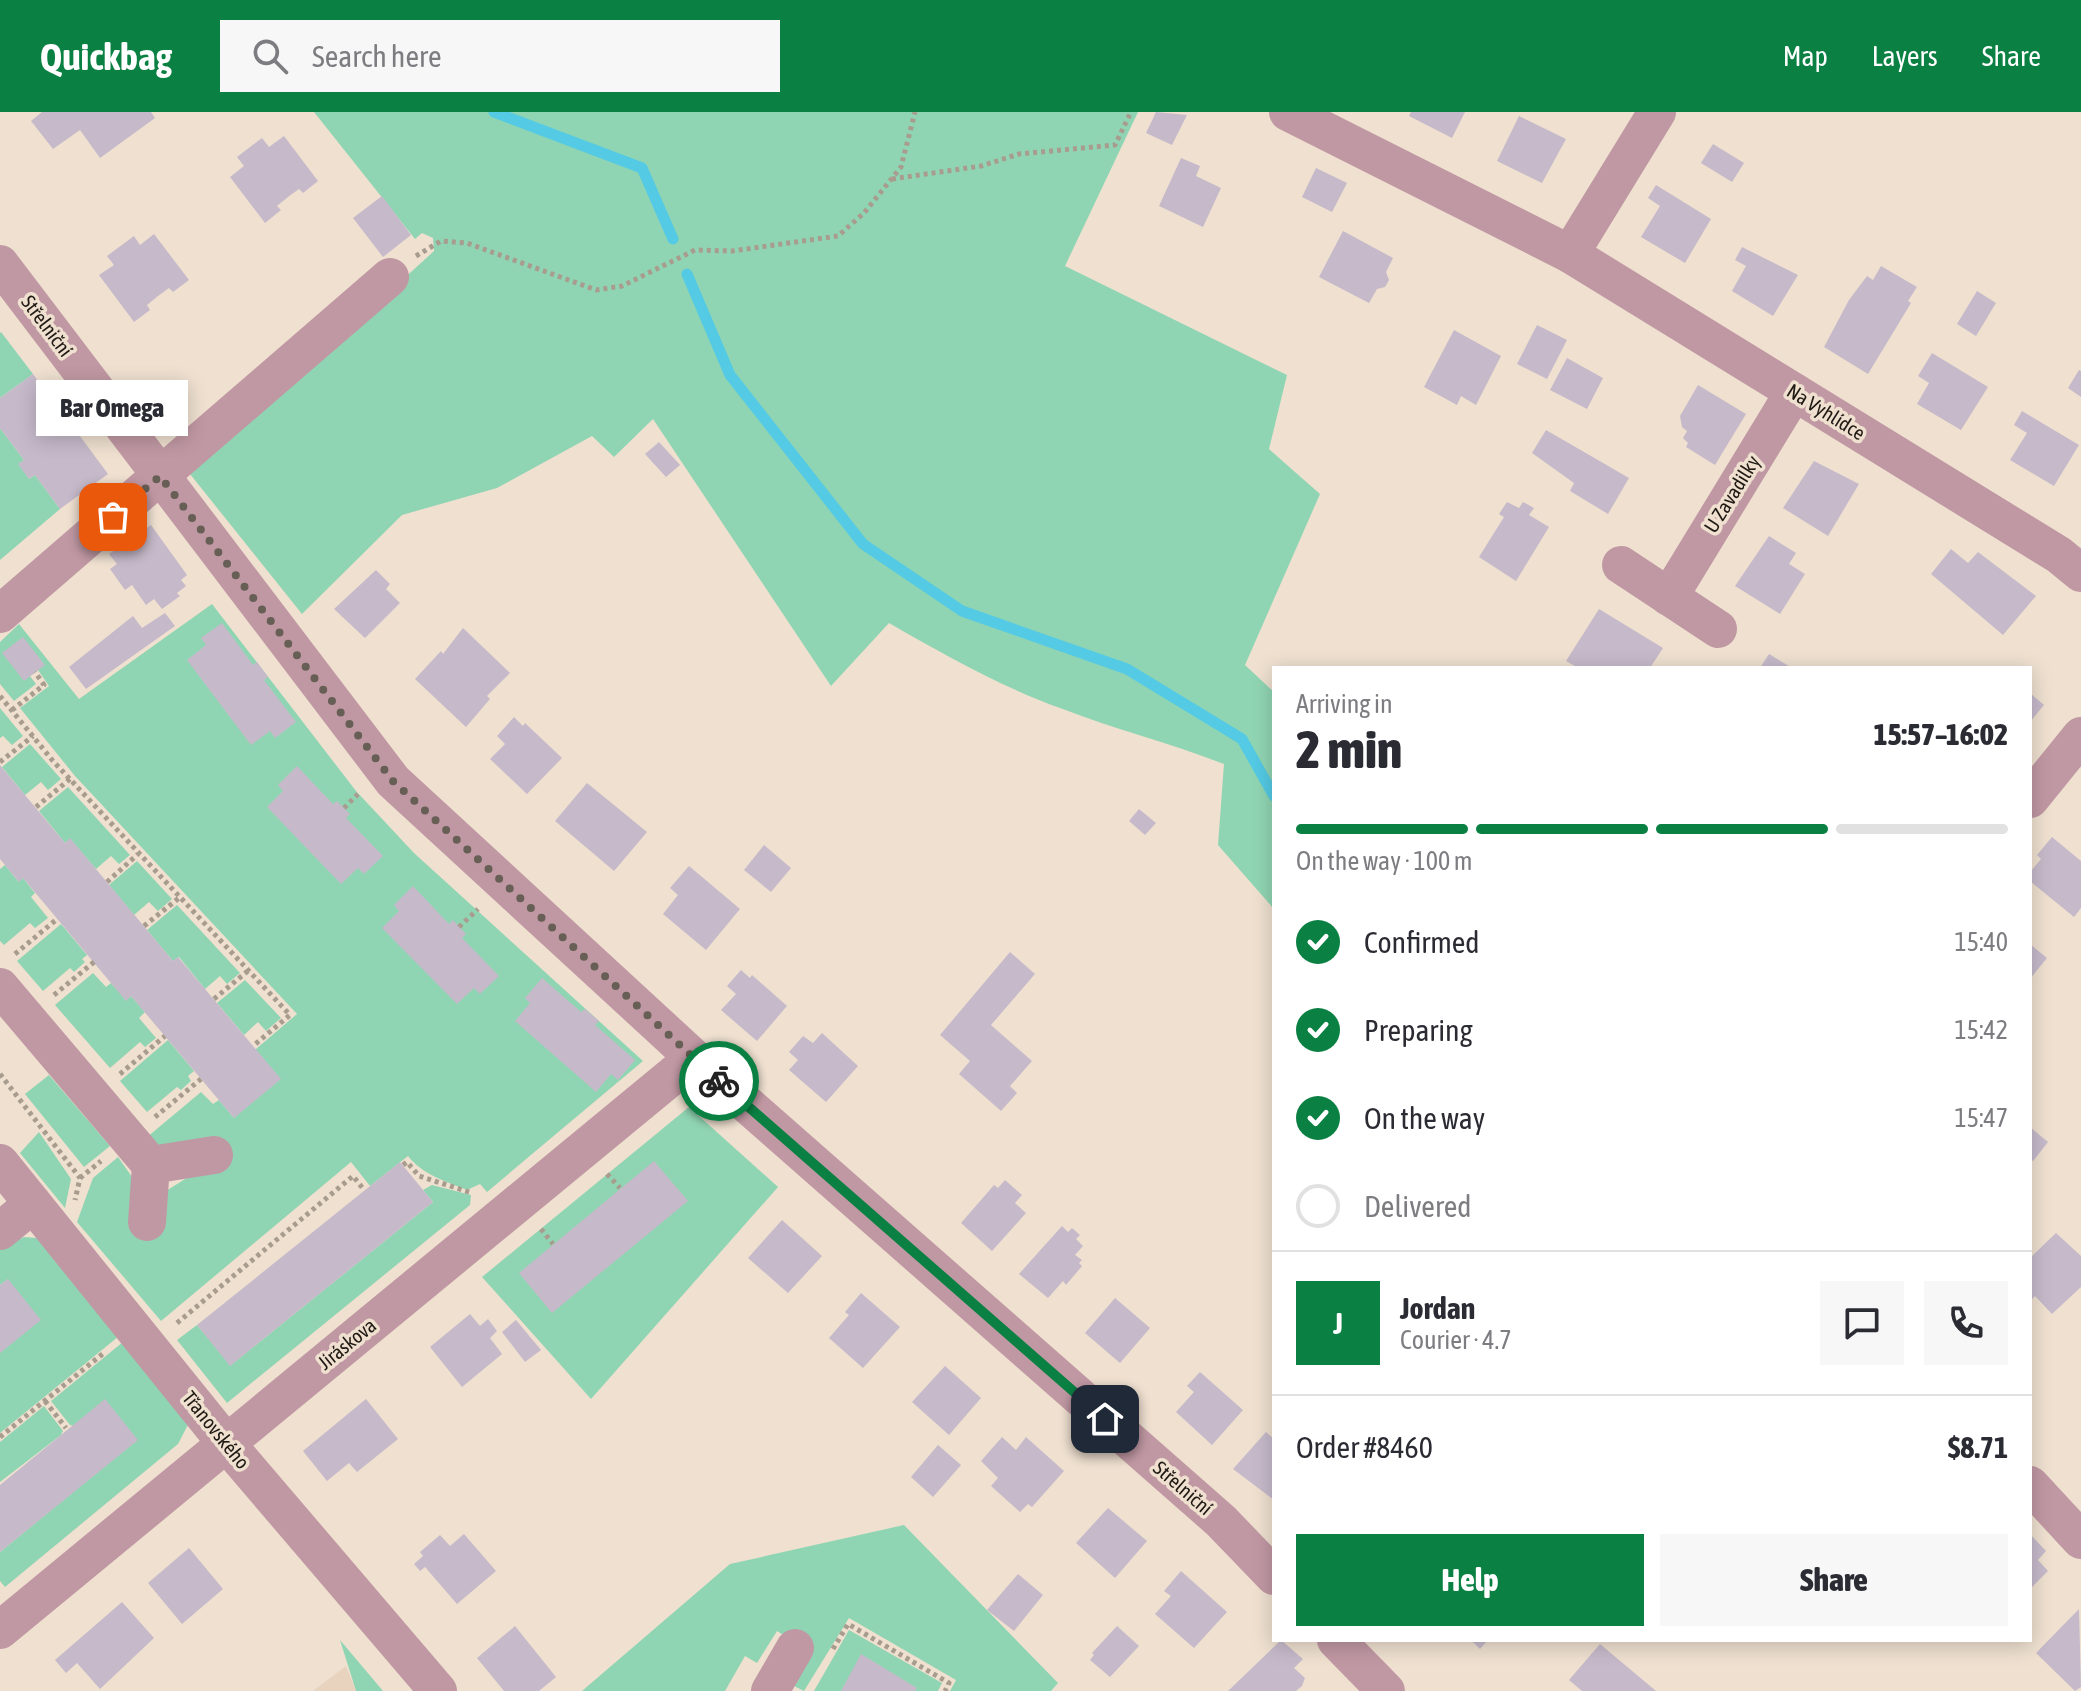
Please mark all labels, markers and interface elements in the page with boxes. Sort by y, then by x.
search box [220,20,780,92]
icon: search [248,34,292,78]
text: Quickbag [40,35,172,78]
text: Search here [312,39,442,73]
text: Map [1783,40,1828,72]
text: Layers [1872,40,1938,72]
text: Share [1982,40,2041,72]
street label: Střelniční [17,291,78,361]
street label: Na Vyhlídce [1783,379,1869,445]
callout: Bar Omega [37,381,189,437]
text: Bar Omega [60,393,164,423]
street label: U Zavadilky [1699,451,1764,537]
pin [79,483,147,551]
icon: bag [91,495,135,539]
text: Arriving in [1296,689,1393,719]
text: 15:57–16:02 [1873,717,2008,751]
text: 2 min [1296,719,1402,779]
text: On the way · 100 m [1296,846,1473,876]
icon: check [1296,920,1340,964]
text: Confirmed [1364,925,1479,959]
text: 15:40 [1954,927,2008,957]
icon: check [1296,1008,1340,1052]
text: Preparing [1364,1013,1473,1047]
text: 15:42 [1954,1015,2008,1045]
courier [679,1041,759,1121]
icon: bike [697,1059,741,1103]
icon: check [1296,1096,1340,1140]
text: On the way [1364,1101,1485,1135]
text: 15:47 [1954,1103,2008,1133]
text: Delivered [1364,1189,1472,1223]
button: chat [1820,1281,1904,1365]
button: phone [1924,1281,2008,1365]
text: Jordan [1400,1291,1475,1325]
text: J [1333,1306,1343,1340]
street label: Jiráskova [313,1313,380,1374]
text: Courier · 4.7 [1400,1325,1511,1355]
pin [1071,1385,1139,1453]
street label: Třanovského [178,1386,255,1473]
icon: home [1083,1397,1127,1441]
text: Order #8460 [1296,1430,1433,1464]
text: $8.71 [1948,1430,2008,1464]
street label: Střelniční [1149,1456,1218,1520]
button: Help [1296,1534,1644,1626]
button: Share [1660,1534,2008,1626]

